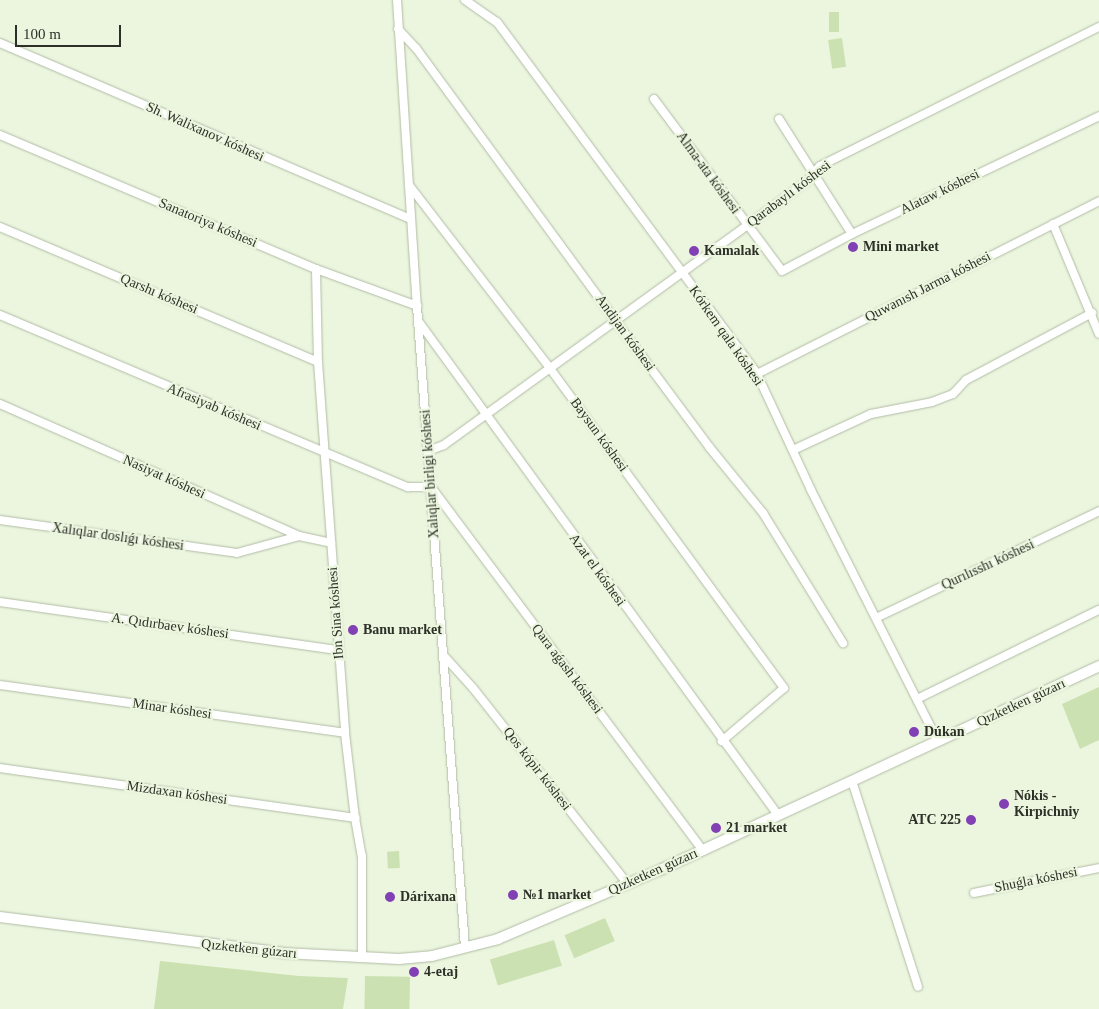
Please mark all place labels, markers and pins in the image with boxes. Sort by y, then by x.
place label: Mini market [863,239,939,255]
marker: Mini market [847,241,859,253]
place label: Kamalak [704,243,759,259]
marker: Kamalak [688,245,700,257]
place label: Banu market [363,622,442,638]
marker: Banu market [347,624,359,636]
place label: Dúkan [924,724,964,740]
marker: Dúkan [908,726,920,738]
place label: Nókis - Kirpichniy [1014,788,1079,820]
marker: Nókis - Kirpichniy [998,798,1010,810]
place label: АТС 225 [908,812,961,828]
marker: АТС 225 [965,814,977,826]
place label: 21 market [726,820,787,836]
marker: 21 market [710,822,722,834]
place label: №1 market [523,887,591,903]
place label: Dárixana [400,889,456,905]
marker: №1 market [507,889,519,901]
marker: Dárixana [384,891,396,903]
place label: 4-etaj [424,964,458,980]
marker: 4-etaj [408,966,420,978]

